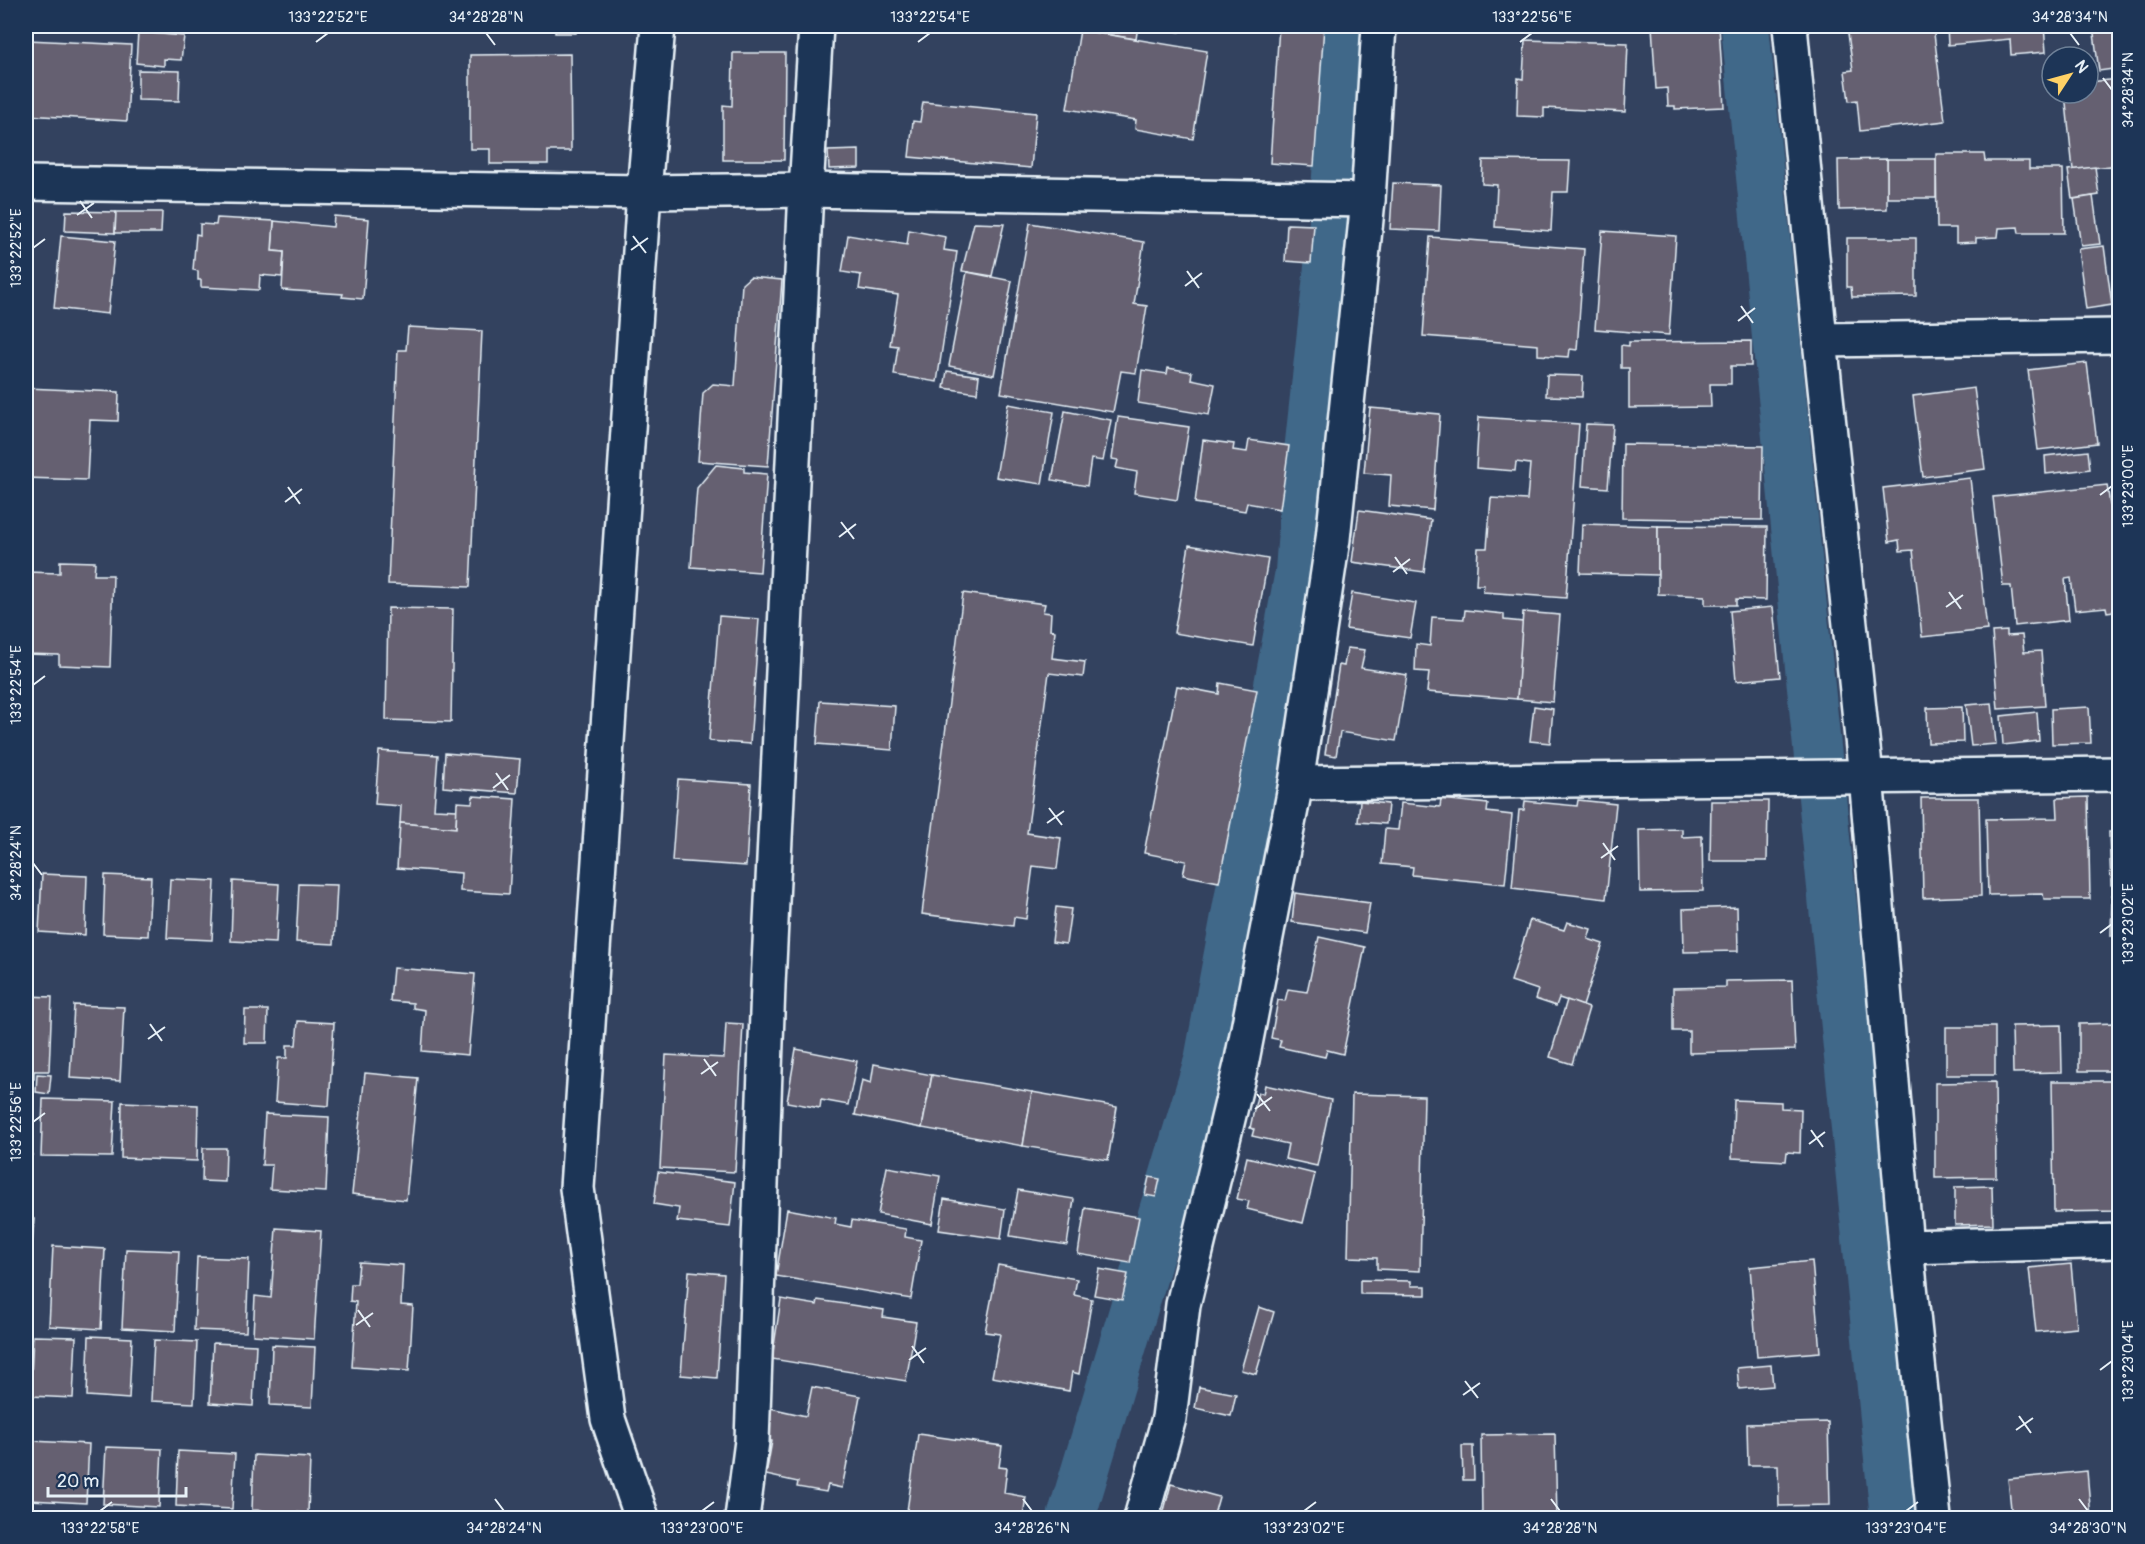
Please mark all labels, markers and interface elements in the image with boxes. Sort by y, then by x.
text: 133°22'52"E [288,8,368,27]
text: 34°28'28"N [449,8,523,27]
text: 133°22'54"E [890,8,970,27]
text: 133°22'56"E [1492,8,1572,27]
text: 34°28'34"N [2032,8,2108,27]
north arrow [2040,45,2100,105]
text: 34°28'34"N [2119,52,2138,128]
text: N [2070,57,2093,77]
text: 133°22'52"E [7,208,26,288]
text: 133°23'00"E [2119,444,2138,527]
text: 133°22'54"E [7,645,26,725]
text: 34°28'24"N [7,825,26,901]
text: 133°23'02"E [2119,883,2138,964]
text: 133°22'56"E [7,1082,26,1162]
text: 133°23'04"E [2119,1320,2138,1402]
scale bar [48,1460,186,1498]
text: 20 m [57,1470,99,1493]
text: 133°22'58"E [61,1519,139,1538]
text: 34°28'24"N [466,1519,542,1538]
text: 133°23'00"E [661,1519,744,1538]
text: 34°28'26"N [994,1519,1070,1538]
text: 133°23'02"E [1264,1519,1345,1538]
text: 34°28'28"N [1523,1519,1597,1538]
text: 133°23'04"E [1865,1519,1947,1538]
text: 34°28'30"N [2049,1519,2127,1538]

